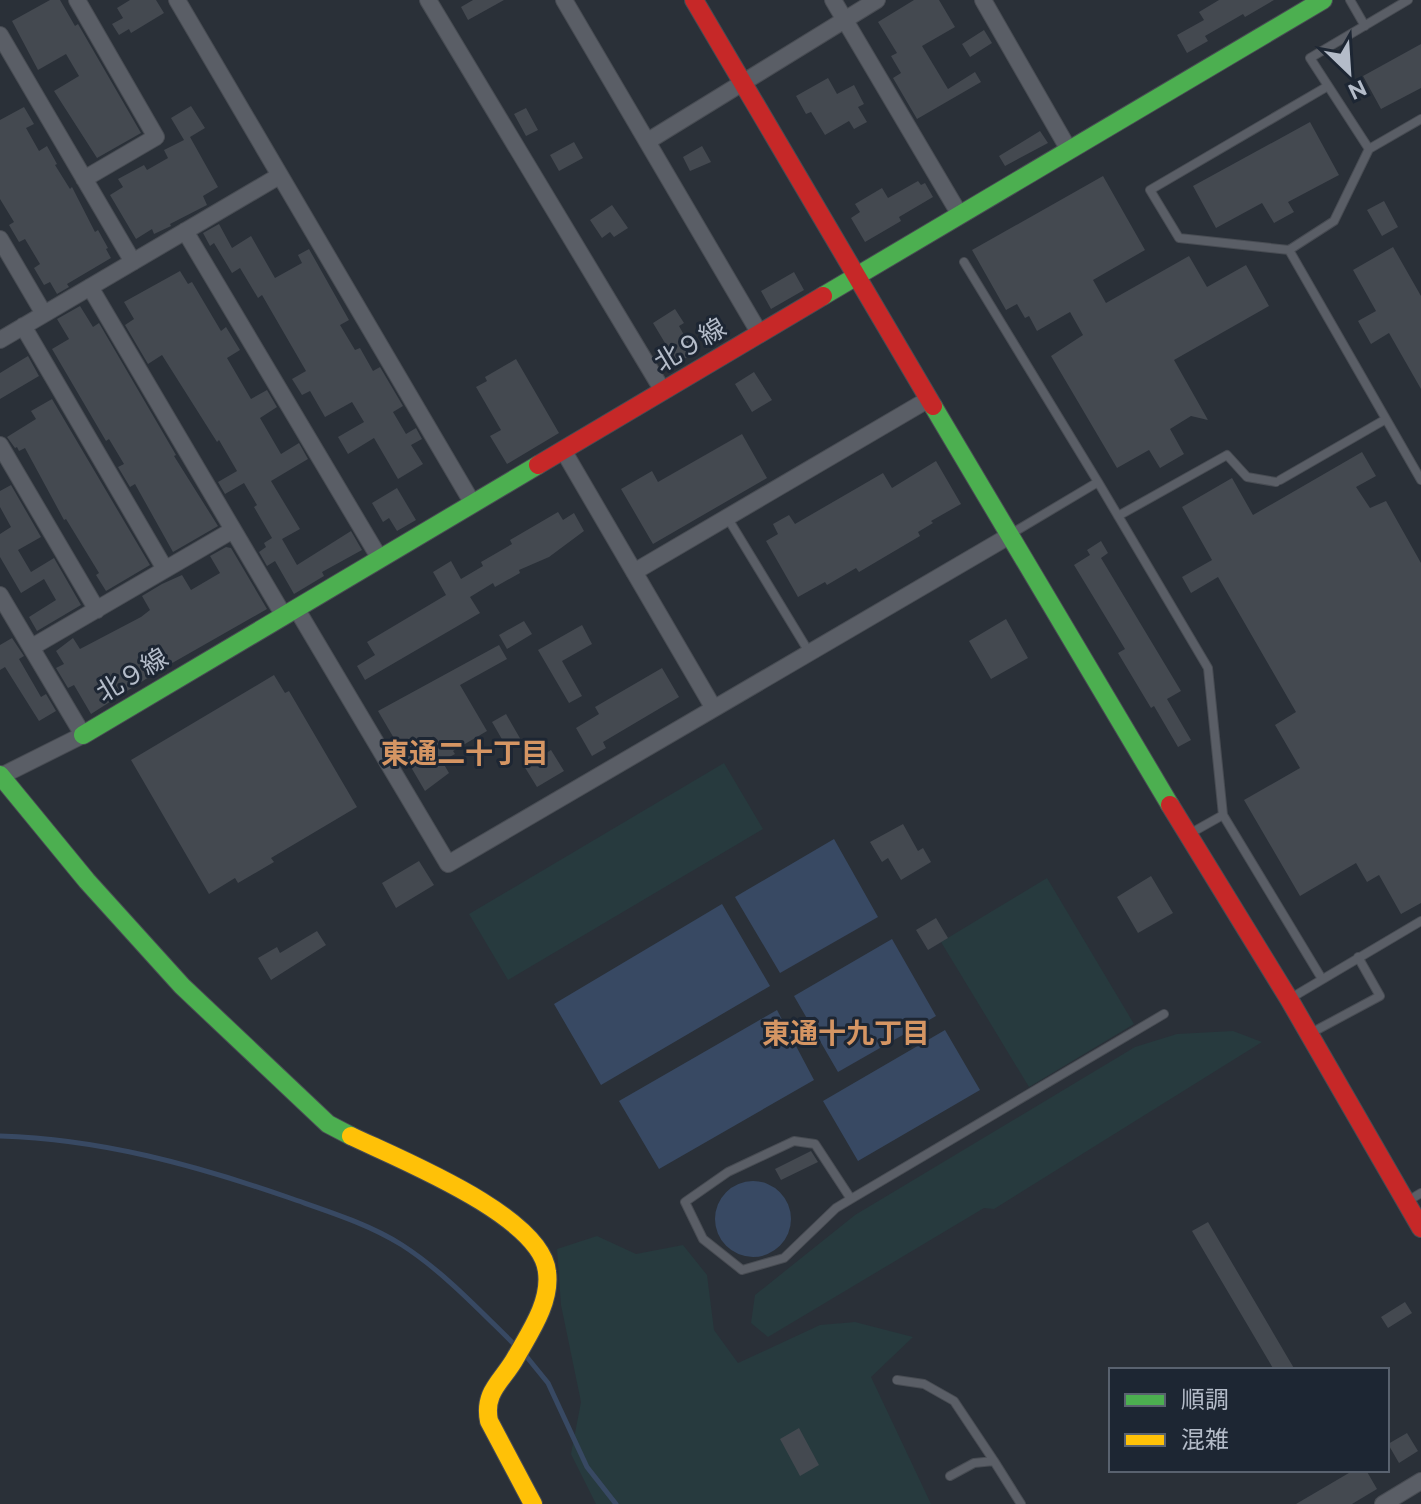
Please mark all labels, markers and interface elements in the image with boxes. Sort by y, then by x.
north arrow [1309,32,1389,112]
text: N [1344,75,1371,105]
street label: 北９線 [649,312,731,378]
street label: 北９線 [91,642,173,708]
district label: 東通二十丁目 [381,737,549,770]
district label: 東通十九丁目 [762,1017,930,1050]
legend [1109,1368,1389,1472]
text: 順調 [1181,1385,1229,1414]
text: 混雑 [1181,1425,1229,1454]

